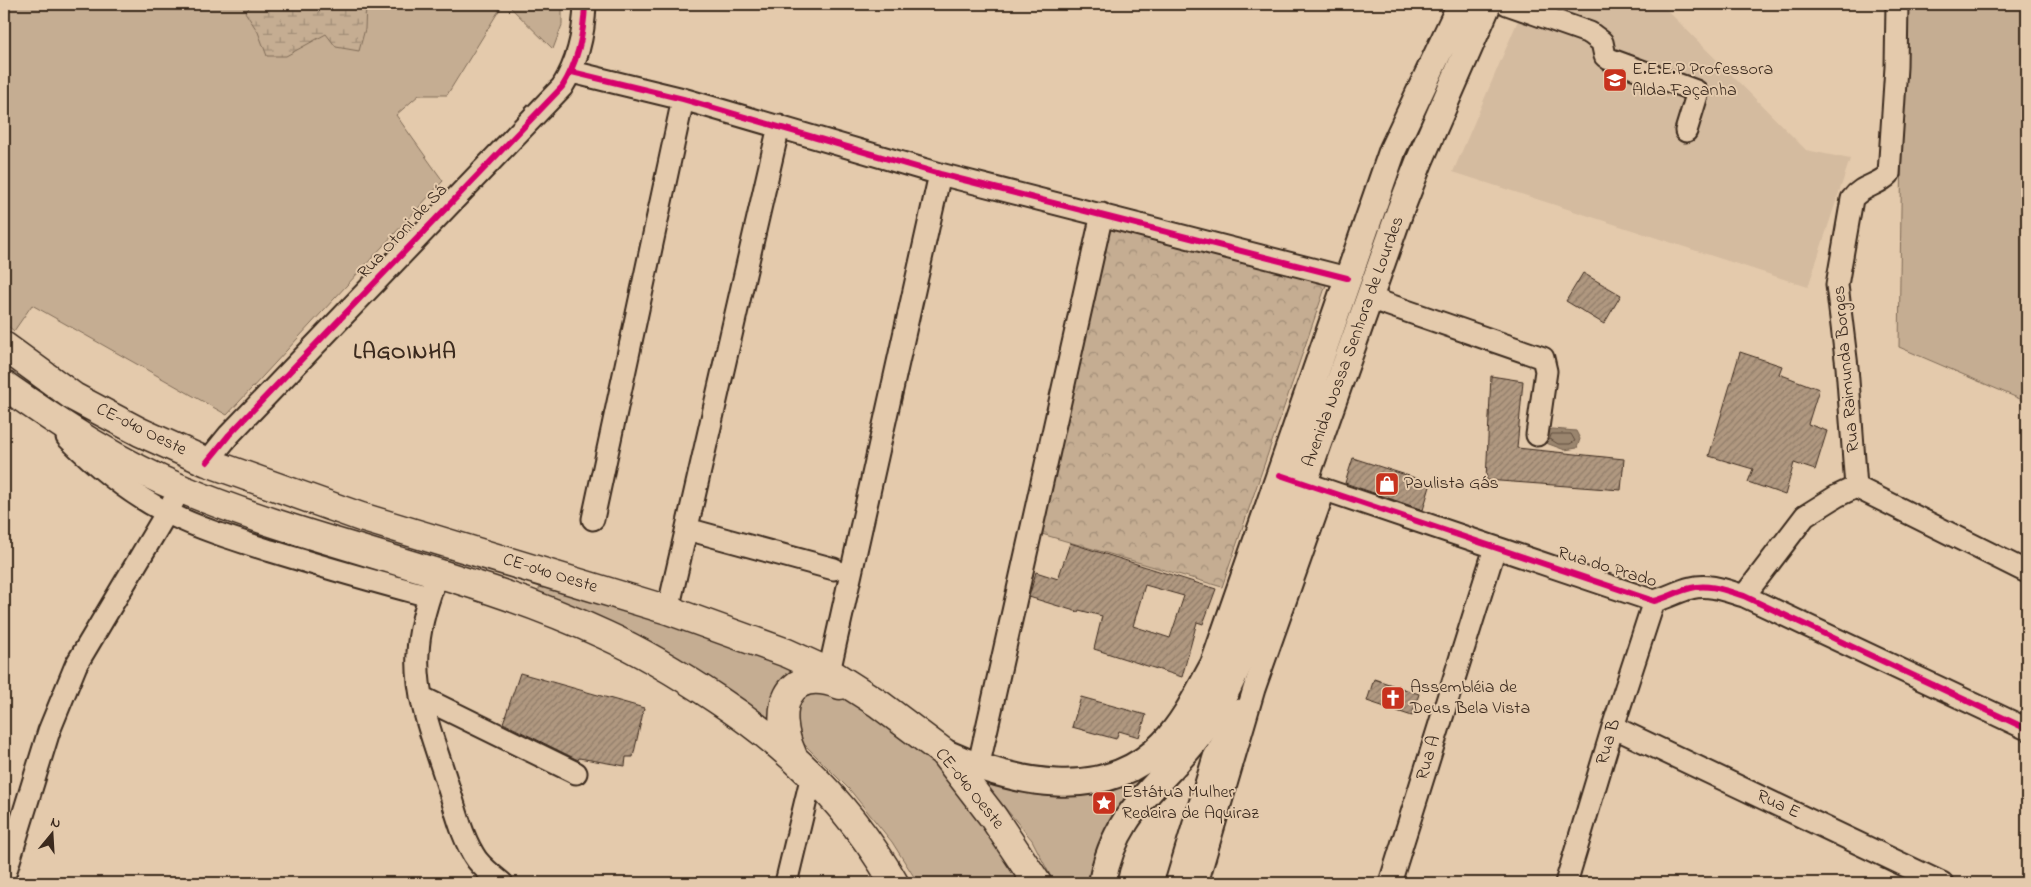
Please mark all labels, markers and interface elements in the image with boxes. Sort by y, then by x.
place label: E.E.E.P Professora Alda Façanha [1632,57,1773,104]
school or university icon: E.E.E.P Professora Alda Façanha [1602,67,1628,93]
street label: Rua Otoni de Sá [352,179,454,285]
street label: Avenida Nossa Senhora de Lourdes [1296,213,1412,471]
street label: Rua Raimunda Borges [1827,285,1868,453]
district label: LAGOINHA [353,337,457,369]
street label: CE-040 Oeste [91,397,192,464]
shop icon: Paulista Gás [1374,471,1400,497]
place label: Paulista Gás [1404,471,1499,497]
street label: Rua do Prado [1554,541,1660,595]
street label: CE-040 Oeste [499,547,602,601]
place label: Assembléia de Deus Bela Vista [1409,675,1530,722]
church icon: Assembléia de Deus Bela Vista [1380,685,1406,711]
street label: Rua B [1590,716,1628,768]
street label: Rua A [1410,732,1448,784]
street label: CE-040 Oeste [928,743,1011,836]
place label: Estátua Mulher Redeira de Aquiraz [1122,780,1259,827]
street label: Rua E [1752,784,1804,826]
place icon: Estátua Mulher Redeira de Aquiraz [1091,790,1117,816]
north arrow [28,810,78,860]
text: N [48,812,63,835]

